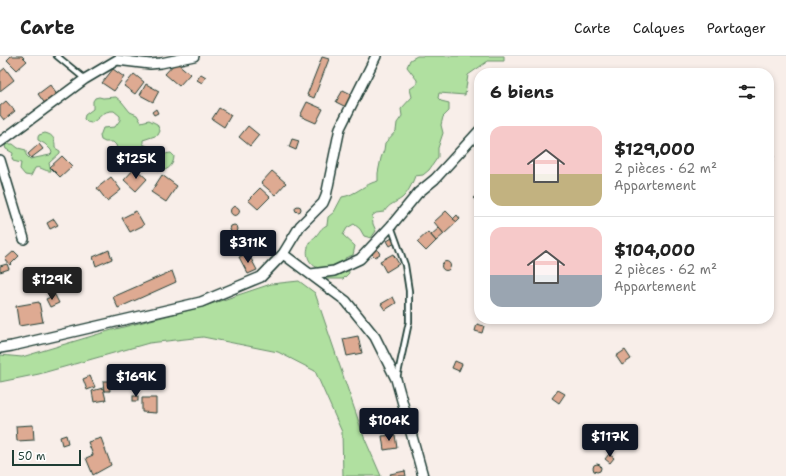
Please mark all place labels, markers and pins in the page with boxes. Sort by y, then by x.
pin: $125K [108,146,164,180]
pin: $311K [220,230,276,264]
pin: $129K [24,267,80,301]
pin: $169K [108,364,164,398]
pin: $104K [361,408,417,442]
pin: $117K [582,424,638,458]

